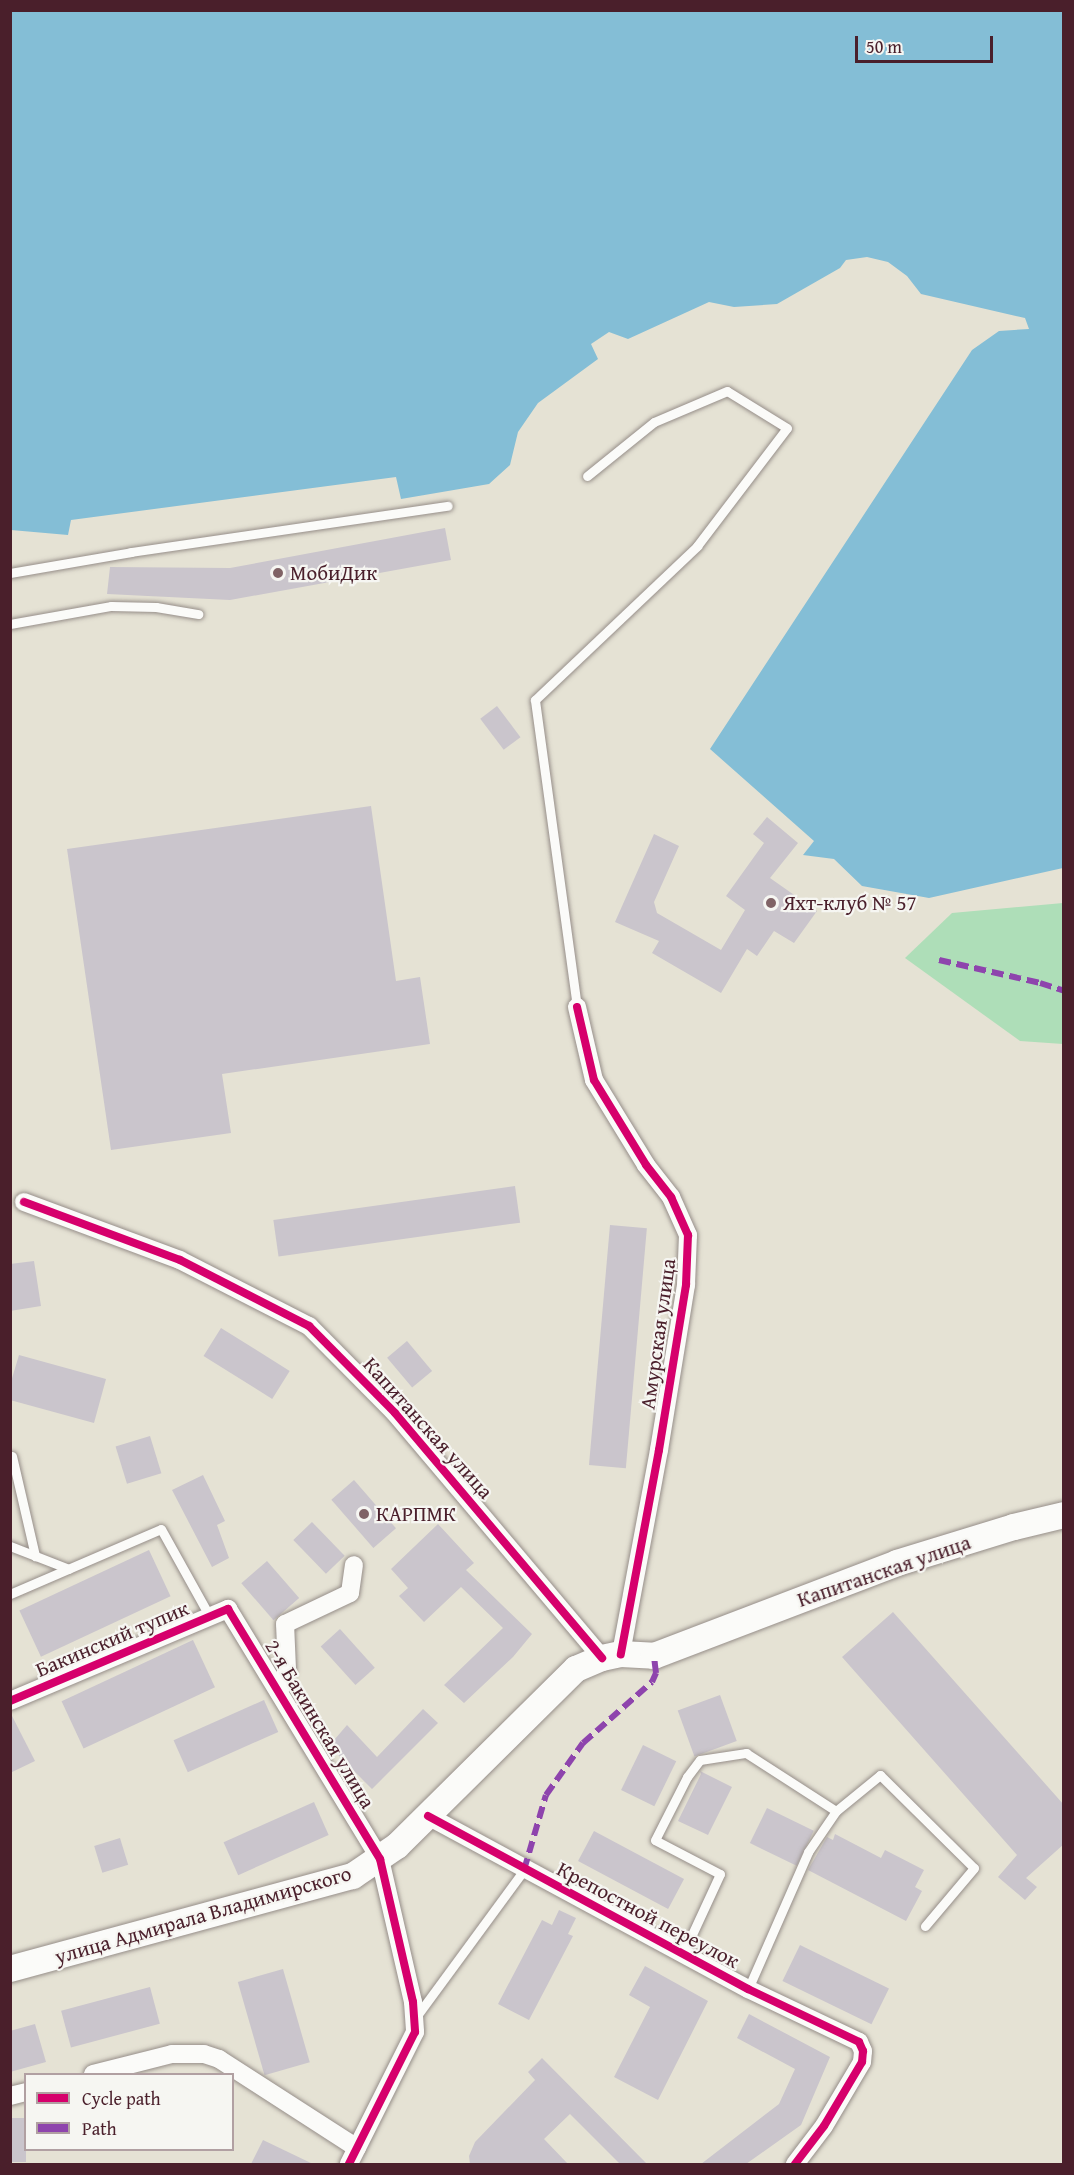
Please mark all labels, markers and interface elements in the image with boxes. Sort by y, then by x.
scale bar [858,24,996,62]
text: 50 m [866,33,902,60]
place label: МобиДик [290,560,377,586]
marker: МобиДик [271,566,285,580]
place label: Яхт-клуб № 57 [783,890,917,916]
marker: Яхт-клуб № 57 [764,896,778,910]
street label: Амурская улица [635,1257,681,1411]
street label: Капитанская улица [358,1352,498,1504]
place label: КАРПМК [376,1501,456,1527]
marker: КАРПМК [357,1507,371,1521]
street label: Капитанская улица [794,1529,974,1613]
street label: Бакинский тупик [32,1595,192,1683]
street label: 2-я Бакинская улица [260,1635,380,1813]
street label: Крепостной переулок [552,1856,744,1974]
street label: улица Адмирала Владимирского [52,1861,354,1969]
legend [24,2073,234,2151]
text: Cycle path [82,2085,161,2112]
text: Path [82,2115,117,2142]

